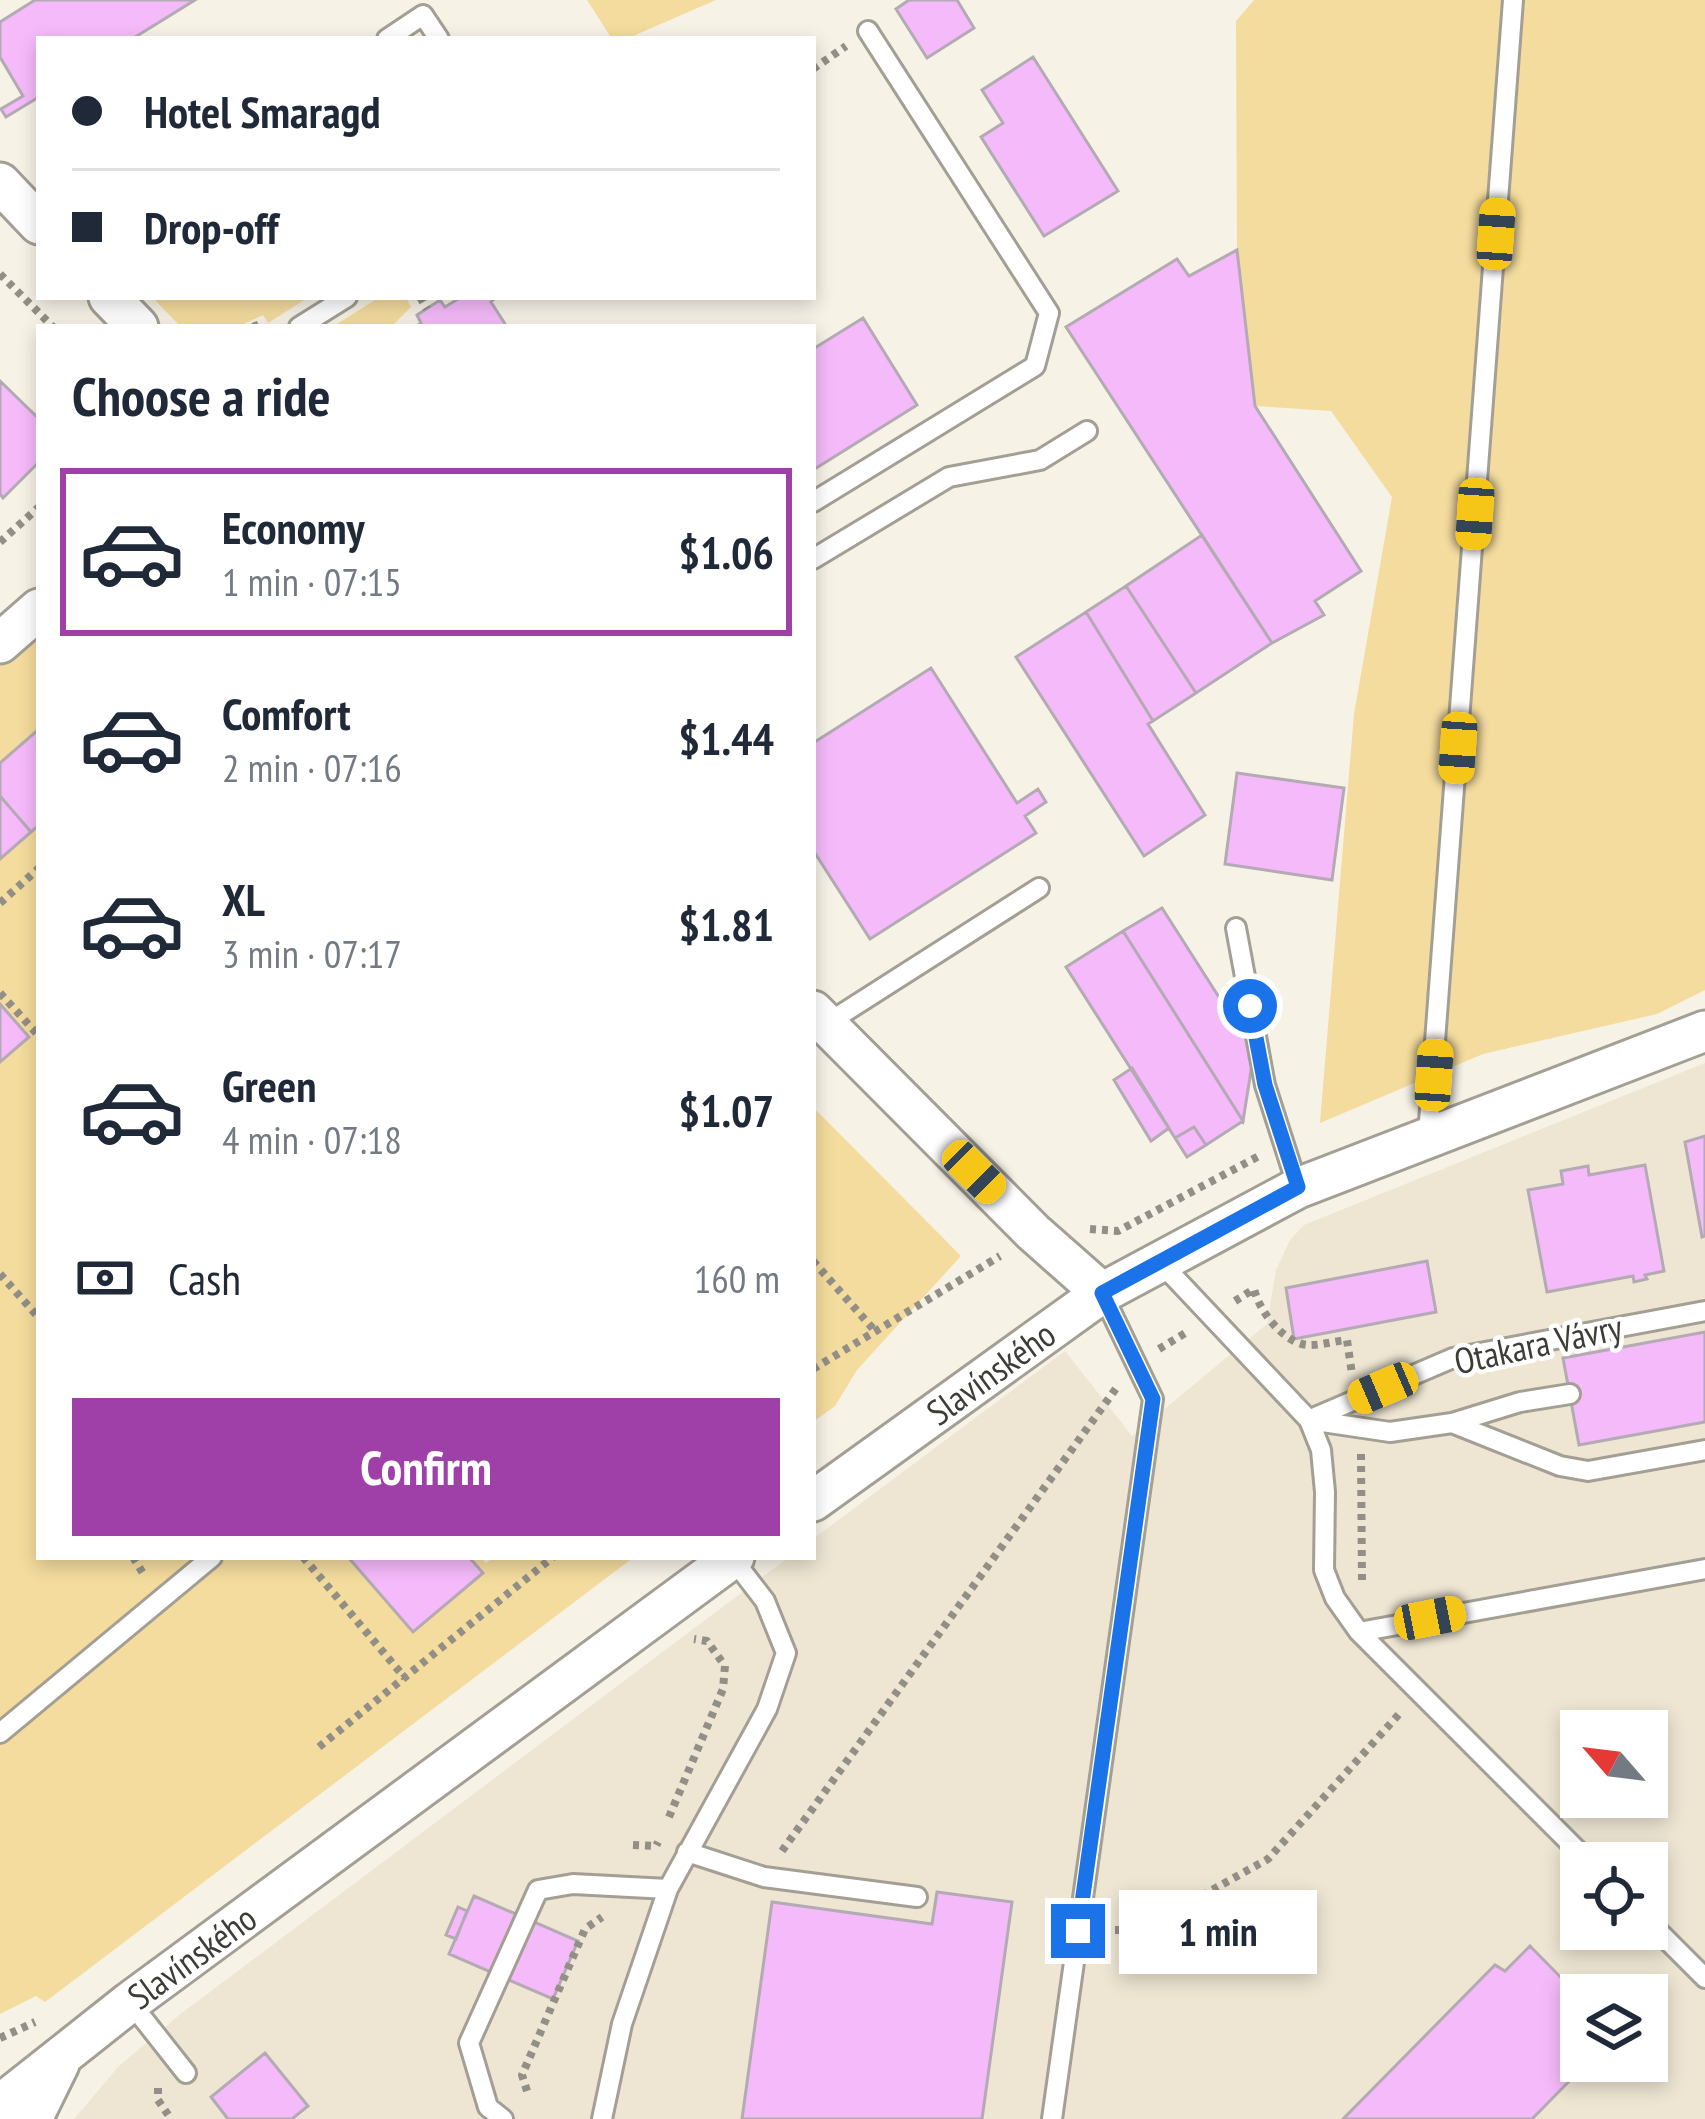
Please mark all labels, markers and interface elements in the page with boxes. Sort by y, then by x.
text: Hotel Smaragd [144,82,380,140]
car [1476,197,1516,271]
text: Drop-off [144,198,278,256]
text: Choose a ride [72,361,331,431]
car [1455,477,1495,551]
icon: car [78,498,186,606]
text: Economy [222,498,365,556]
text: $1.06 [678,523,774,581]
text: 1 min · 07:15 [222,556,402,607]
icon: car [78,684,186,792]
text: Comfort [222,684,351,742]
text: $1.44 [678,709,774,767]
car [1438,711,1478,785]
text: 2 min · 07:16 [222,742,402,793]
icon: car [78,870,186,978]
text: XL [222,870,265,928]
text: $1.81 [678,895,774,953]
text: 3 min · 07:17 [222,928,402,979]
route start [1223,979,1277,1033]
car [1414,1038,1454,1112]
icon: car [78,1056,186,1164]
text: Green [222,1056,317,1114]
text: $1.07 [678,1081,774,1139]
text: 4 min · 07:18 [222,1114,402,1165]
car [936,1134,1012,1210]
icon: cash [72,1245,138,1311]
text: Cash [168,1249,241,1307]
text: 160 m [694,1253,780,1304]
street label: Otakara Vávry [1450,1303,1627,1384]
street label: Slavínského [917,1310,1064,1435]
car [1343,1357,1423,1419]
button: Confirm [72,1398,780,1536]
car [1391,1593,1469,1643]
north arrow [1560,1710,1668,1818]
map controls [1560,1710,1668,2082]
button: locate [1560,1842,1668,1950]
callout: 1 min [1120,1889,1318,1973]
street label: Slavínského [118,1894,265,2019]
route end [1051,1904,1105,1958]
text: 1 min [1179,1906,1257,1957]
button: layers [1560,1974,1668,2082]

